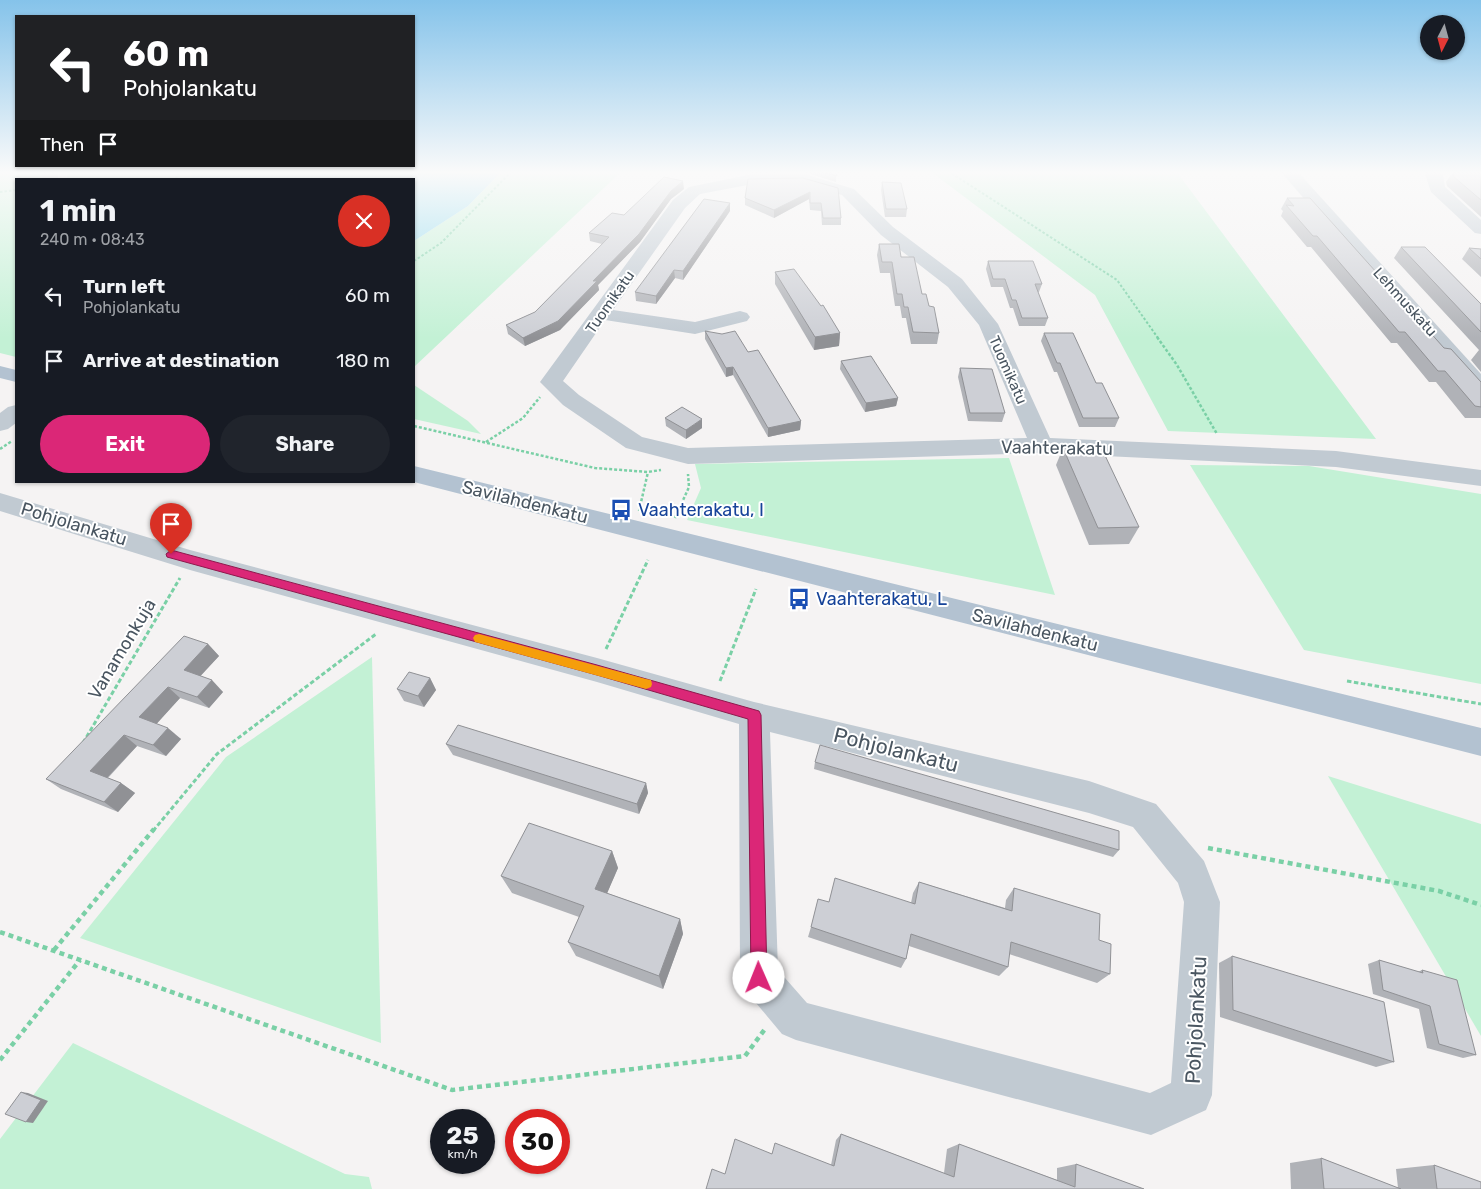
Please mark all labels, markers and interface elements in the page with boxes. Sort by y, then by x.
north arrow [1420,15,1465,60]
map controls [1420,15,1465,60]
text: 60 m [123,33,209,75]
icon: left [40,35,105,100]
text: Pohjolankatu [123,75,257,102]
icon: arrive [94,130,122,158]
text: Then [40,133,84,156]
text: 1 min [40,193,117,229]
button: close [338,195,390,247]
text: 240 m · 08:43 [40,230,145,249]
street label: Lehmuskatu [1369,264,1441,340]
street label: Tuomikatu [582,267,638,337]
text: Turn left [83,275,165,298]
icon: left [40,282,68,310]
text: 60 m [345,284,390,307]
text: Pohjolankatu [83,298,181,317]
street label: Tuomikatu [985,333,1031,407]
icon: arrive [40,347,68,375]
text: Arrive at destination [83,349,279,372]
text: 180 m [336,349,390,372]
button: Exit [40,415,210,473]
button: Share [220,415,390,473]
street label: Vaahterakatu [1001,436,1113,460]
street label: Savilahdenkatu [460,476,590,528]
street label: Pohjolankatu [18,497,130,551]
bus stop icon: Vaahterakatu, I [608,497,634,523]
place label: Vaahterakatu, I [638,499,764,521]
pin [150,503,192,554]
icon: arrive [157,510,185,538]
bus stop icon: Vaahterakatu, L [786,586,812,612]
place label: Vaahterakatu, L [816,588,947,610]
street label: Vanamonkuja [83,595,161,703]
street label: Savilahdenkatu [970,604,1100,656]
street label: Pohjolankatu [831,722,961,777]
position arrow [732,951,784,1003]
street label: Pohjolankatu [1180,955,1211,1085]
speed limit sign: 30 [505,1109,570,1174]
text: 25 [446,1121,479,1150]
text: km/h [448,1147,477,1161]

